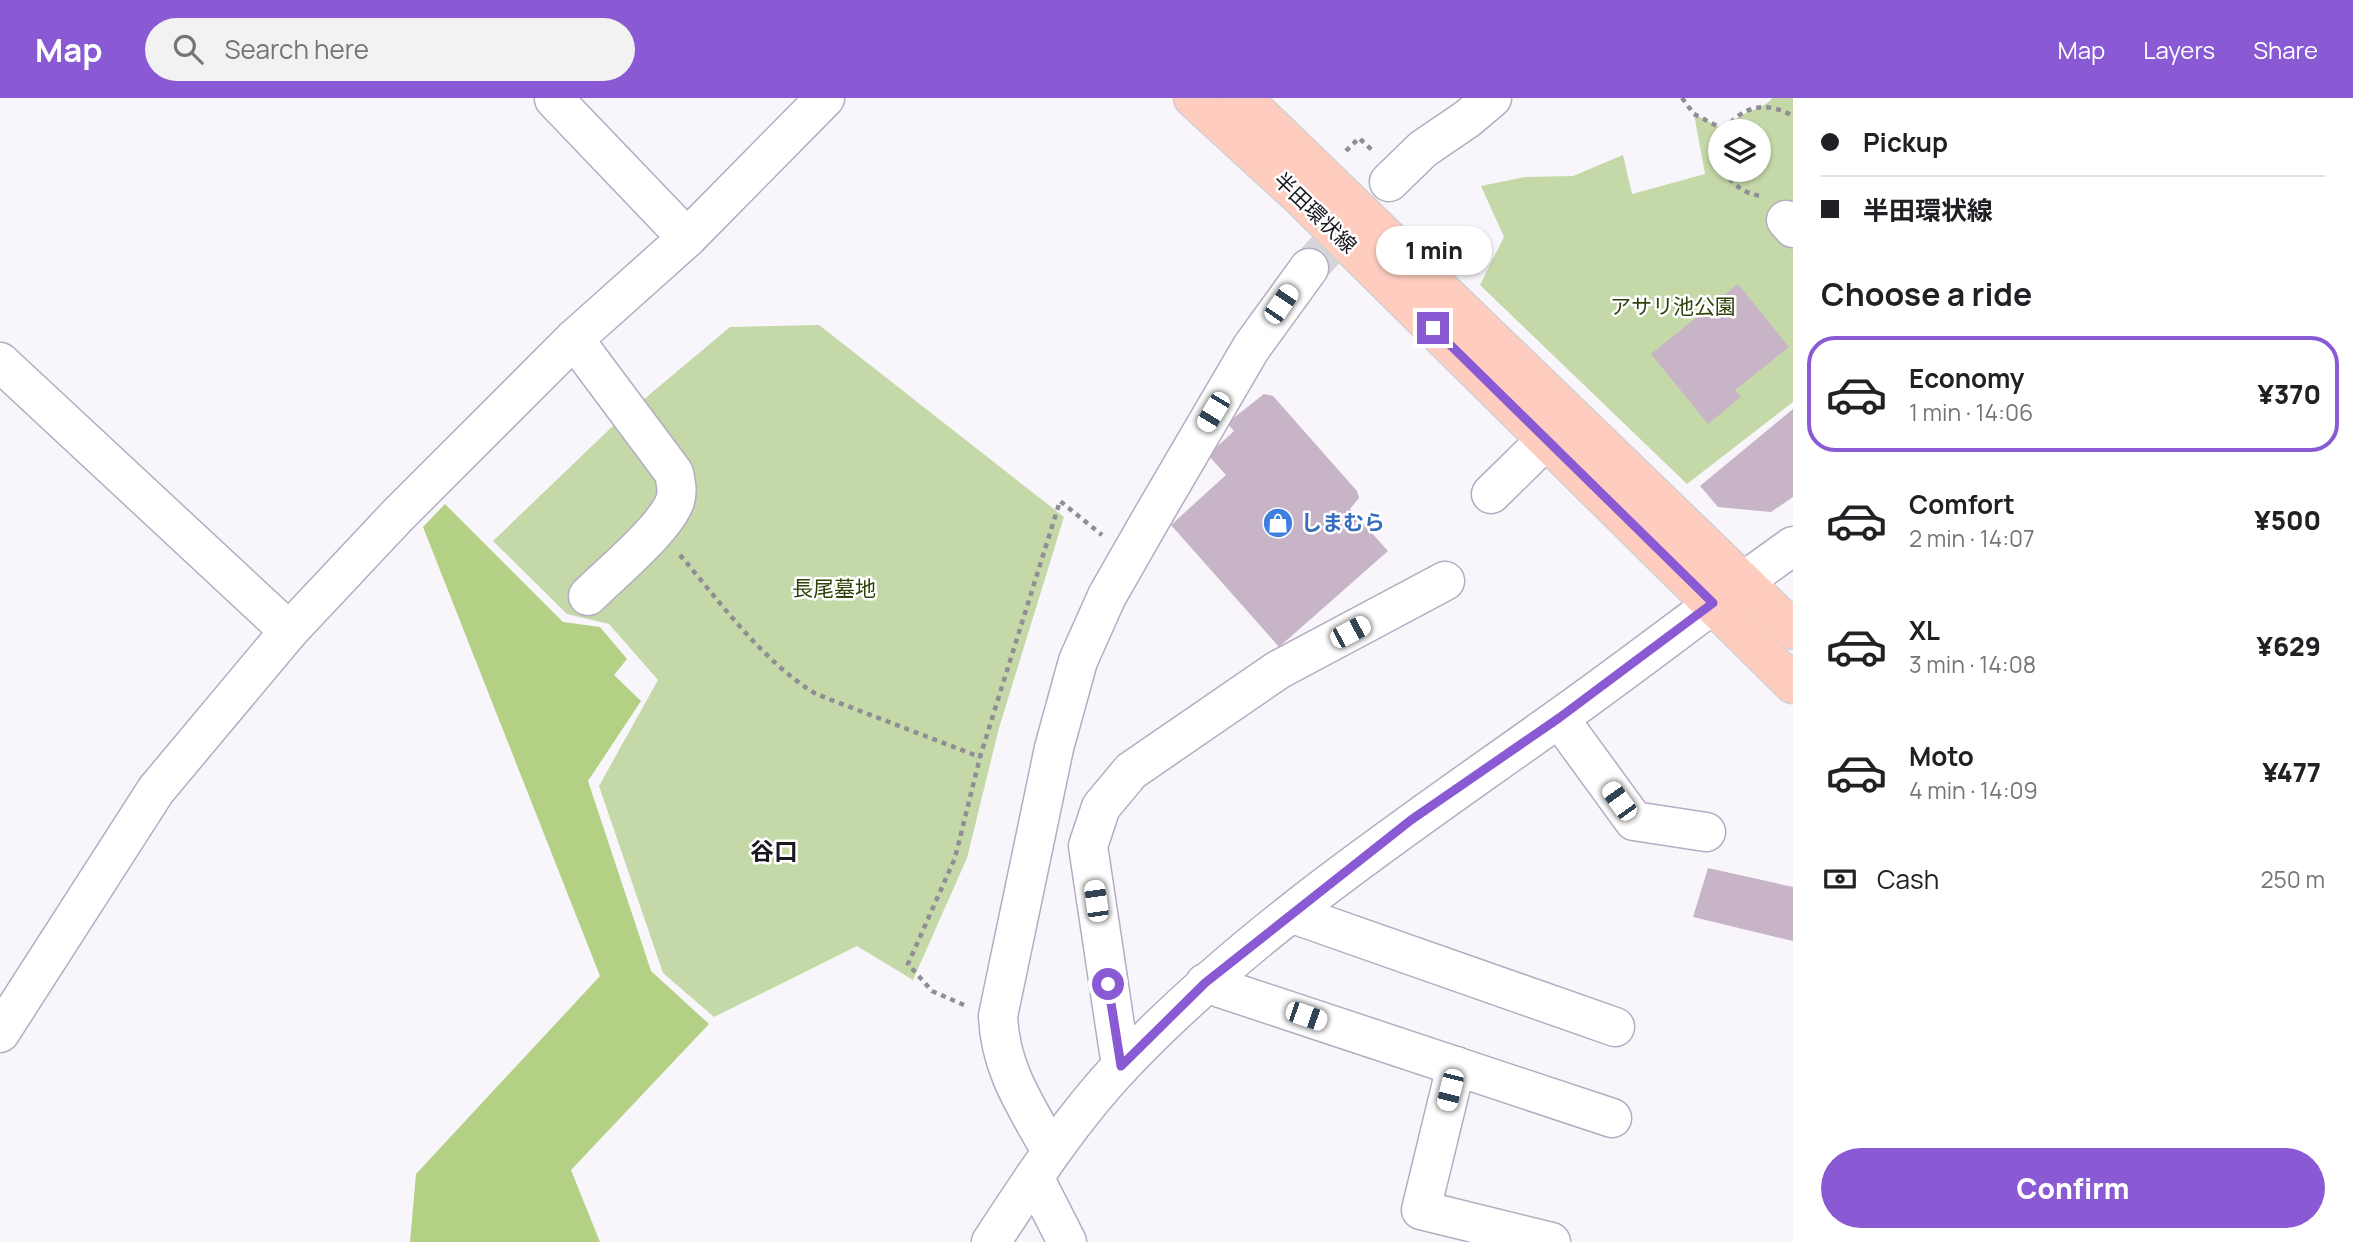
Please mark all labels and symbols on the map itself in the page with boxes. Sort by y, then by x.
street label: 半田環状線 [1268,166,1363,259]
callout: 1 min [1375,226,1491,275]
car [1261,281,1302,327]
park label: アサリ池公園 [1610,292,1736,320]
route end [1417,312,1449,344]
car [1194,389,1233,435]
shop icon: しまむら [1261,506,1295,540]
place label: しまむら [1301,508,1385,536]
park label: 長尾墓地 [792,574,876,602]
car [1327,613,1374,651]
car [1599,778,1640,824]
district label: 谷口 [750,834,798,867]
car [1083,879,1110,923]
route start [1092,968,1124,1000]
car [1283,999,1330,1033]
car [1435,1067,1466,1113]

